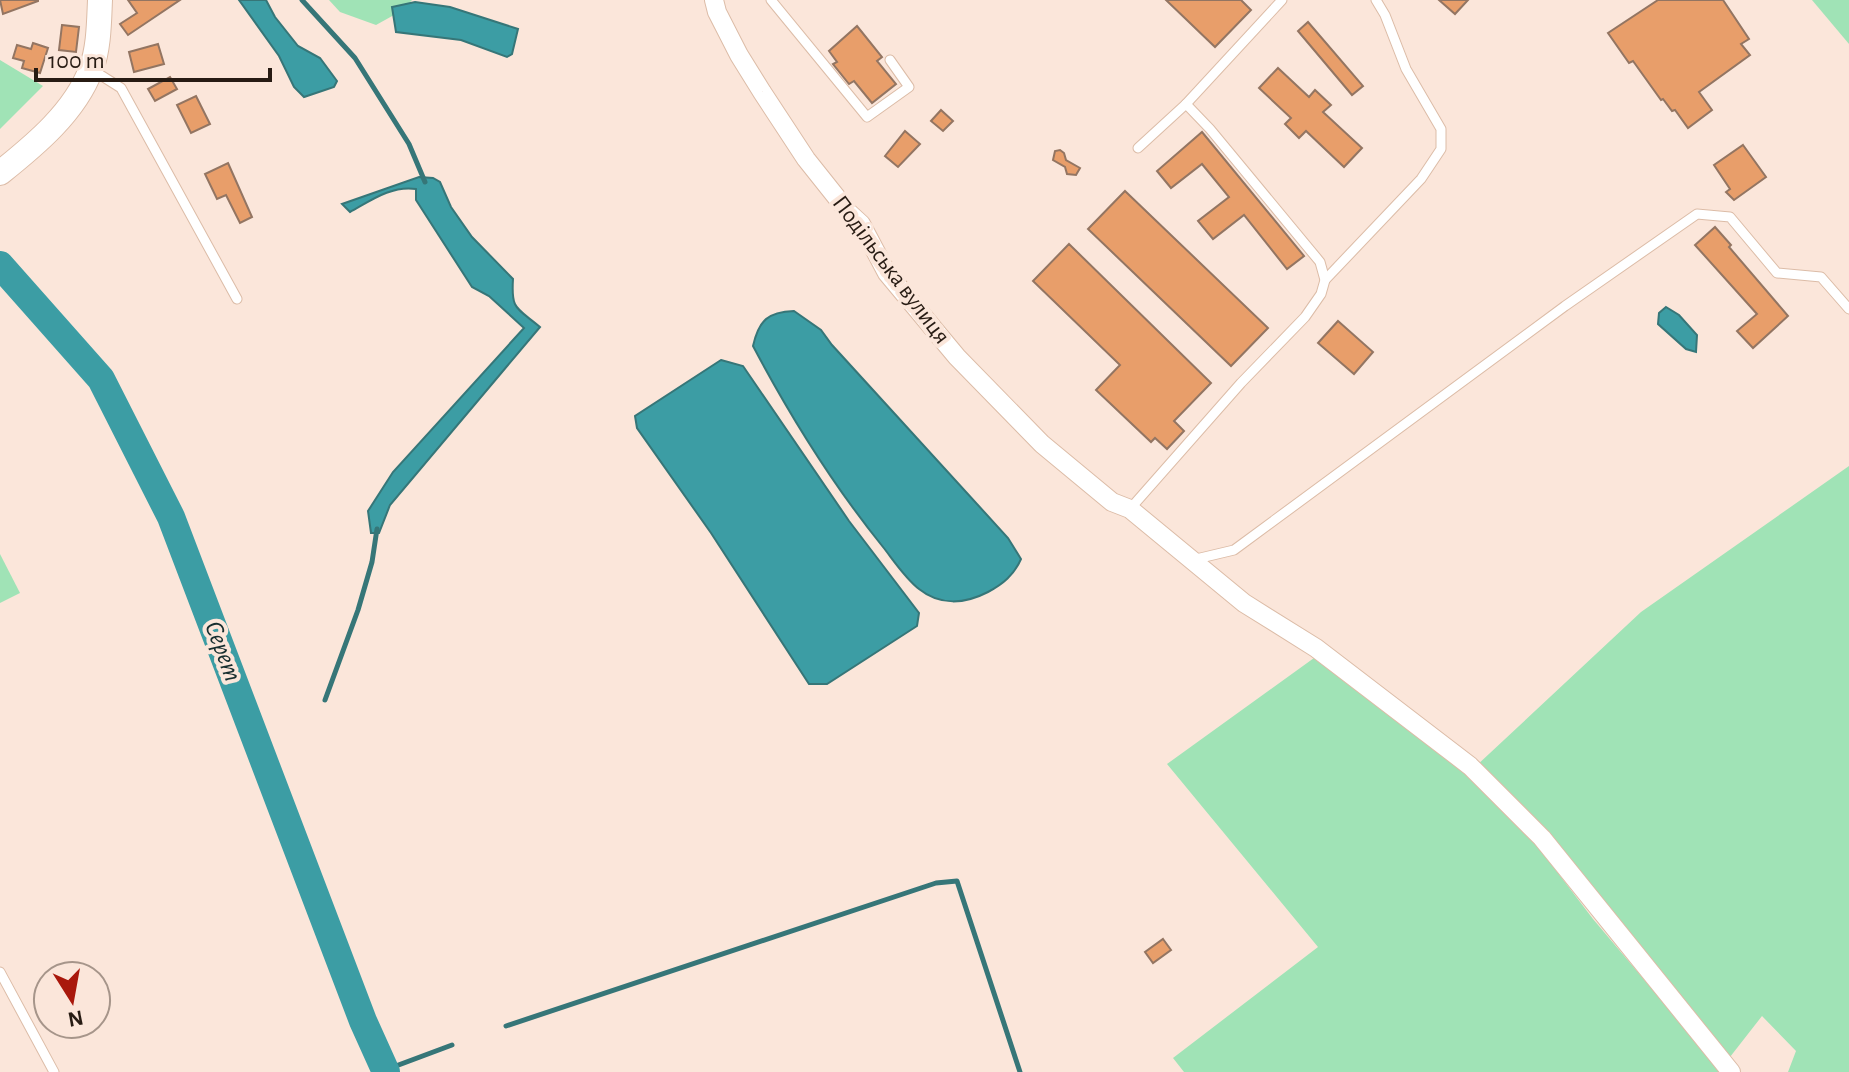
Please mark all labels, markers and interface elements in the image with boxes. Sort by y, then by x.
scale bar [36,32,270,82]
text: 100 m [48,49,105,73]
street label: Подільська вулиця [828,191,954,349]
water label: Серет [200,617,246,685]
north arrow [32,960,112,1040]
text: N [66,1006,85,1031]

